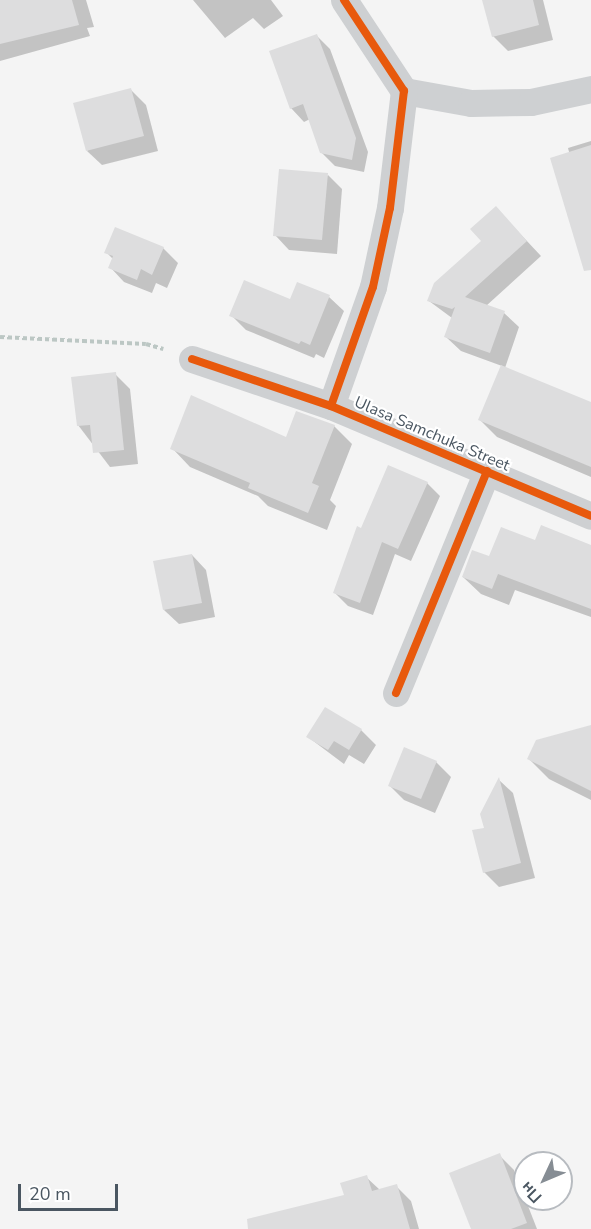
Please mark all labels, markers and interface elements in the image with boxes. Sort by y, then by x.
street label: Ulasa Samchuka Street [351,393,513,475]
north arrow [513,1151,573,1211]
scale bar [21,1172,122,1210]
text: Пн [516,1177,547,1208]
text: 20 m [29,1182,71,1206]

